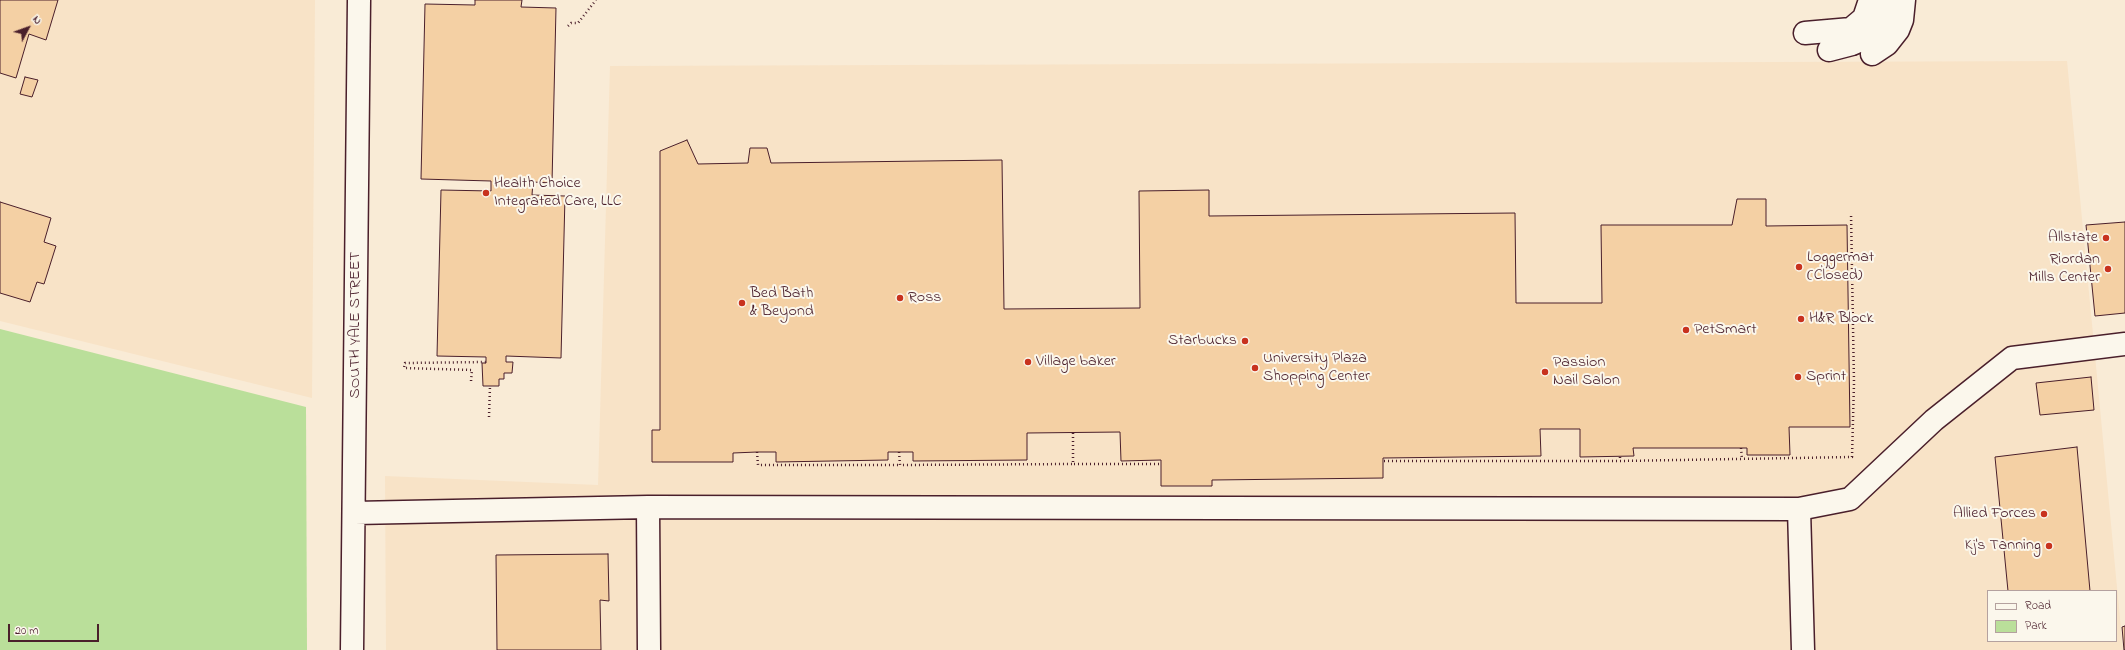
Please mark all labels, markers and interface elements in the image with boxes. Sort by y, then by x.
north arrow [8,8,48,48]
text: N [29,12,46,28]
place label: Health Choice Integrated Care, LLC [494,174,621,212]
marker: Health Choice Integrated Care, LLC [481,188,491,198]
place label: Allstate [2048,228,2098,248]
marker: Allstate [2101,233,2111,243]
place label: Loggermat (Closed) [1807,248,1874,286]
place label: Riordan Mills Center [2029,250,2100,288]
street label: SOUTH YALE STREET [346,251,366,399]
marker: Loggermat (Closed) [1794,262,1804,272]
marker: Riordan Mills Center [2103,264,2113,274]
place label: Bed Bath & Beyond [750,284,814,322]
place label: Ross [908,288,941,308]
marker: Ross [895,293,905,303]
marker: Bed Bath & Beyond [737,298,747,308]
place label: H&R Block [1809,309,1873,329]
marker: H&R Block [1796,314,1806,324]
place label: PetSmart [1694,320,1757,340]
marker: PetSmart [1681,325,1691,335]
place label: Starbucks [1168,331,1237,351]
marker: Starbucks [1240,336,1250,346]
place label: University Plaza Shopping Center [1263,349,1370,387]
place label: Village baker [1036,352,1116,372]
place label: Passion Nail Salon [1553,353,1620,391]
marker: Village baker [1023,357,1033,367]
marker: University Plaza Shopping Center [1250,363,1260,373]
marker: Passion Nail Salon [1540,367,1550,377]
place label: Sprint [1806,367,1846,387]
marker: Sprint [1793,372,1803,382]
place label: Allied Forces [1953,504,2036,524]
marker: Allied Forces [2039,509,2049,519]
place label: Kj's Tanning [1965,536,2041,556]
marker: Kj's Tanning [2044,541,2054,551]
legend [1987,590,2117,642]
text: Road [2025,597,2051,615]
scale bar [10,616,101,642]
text: Park [2025,617,2047,635]
text: 20 m [15,622,38,640]

